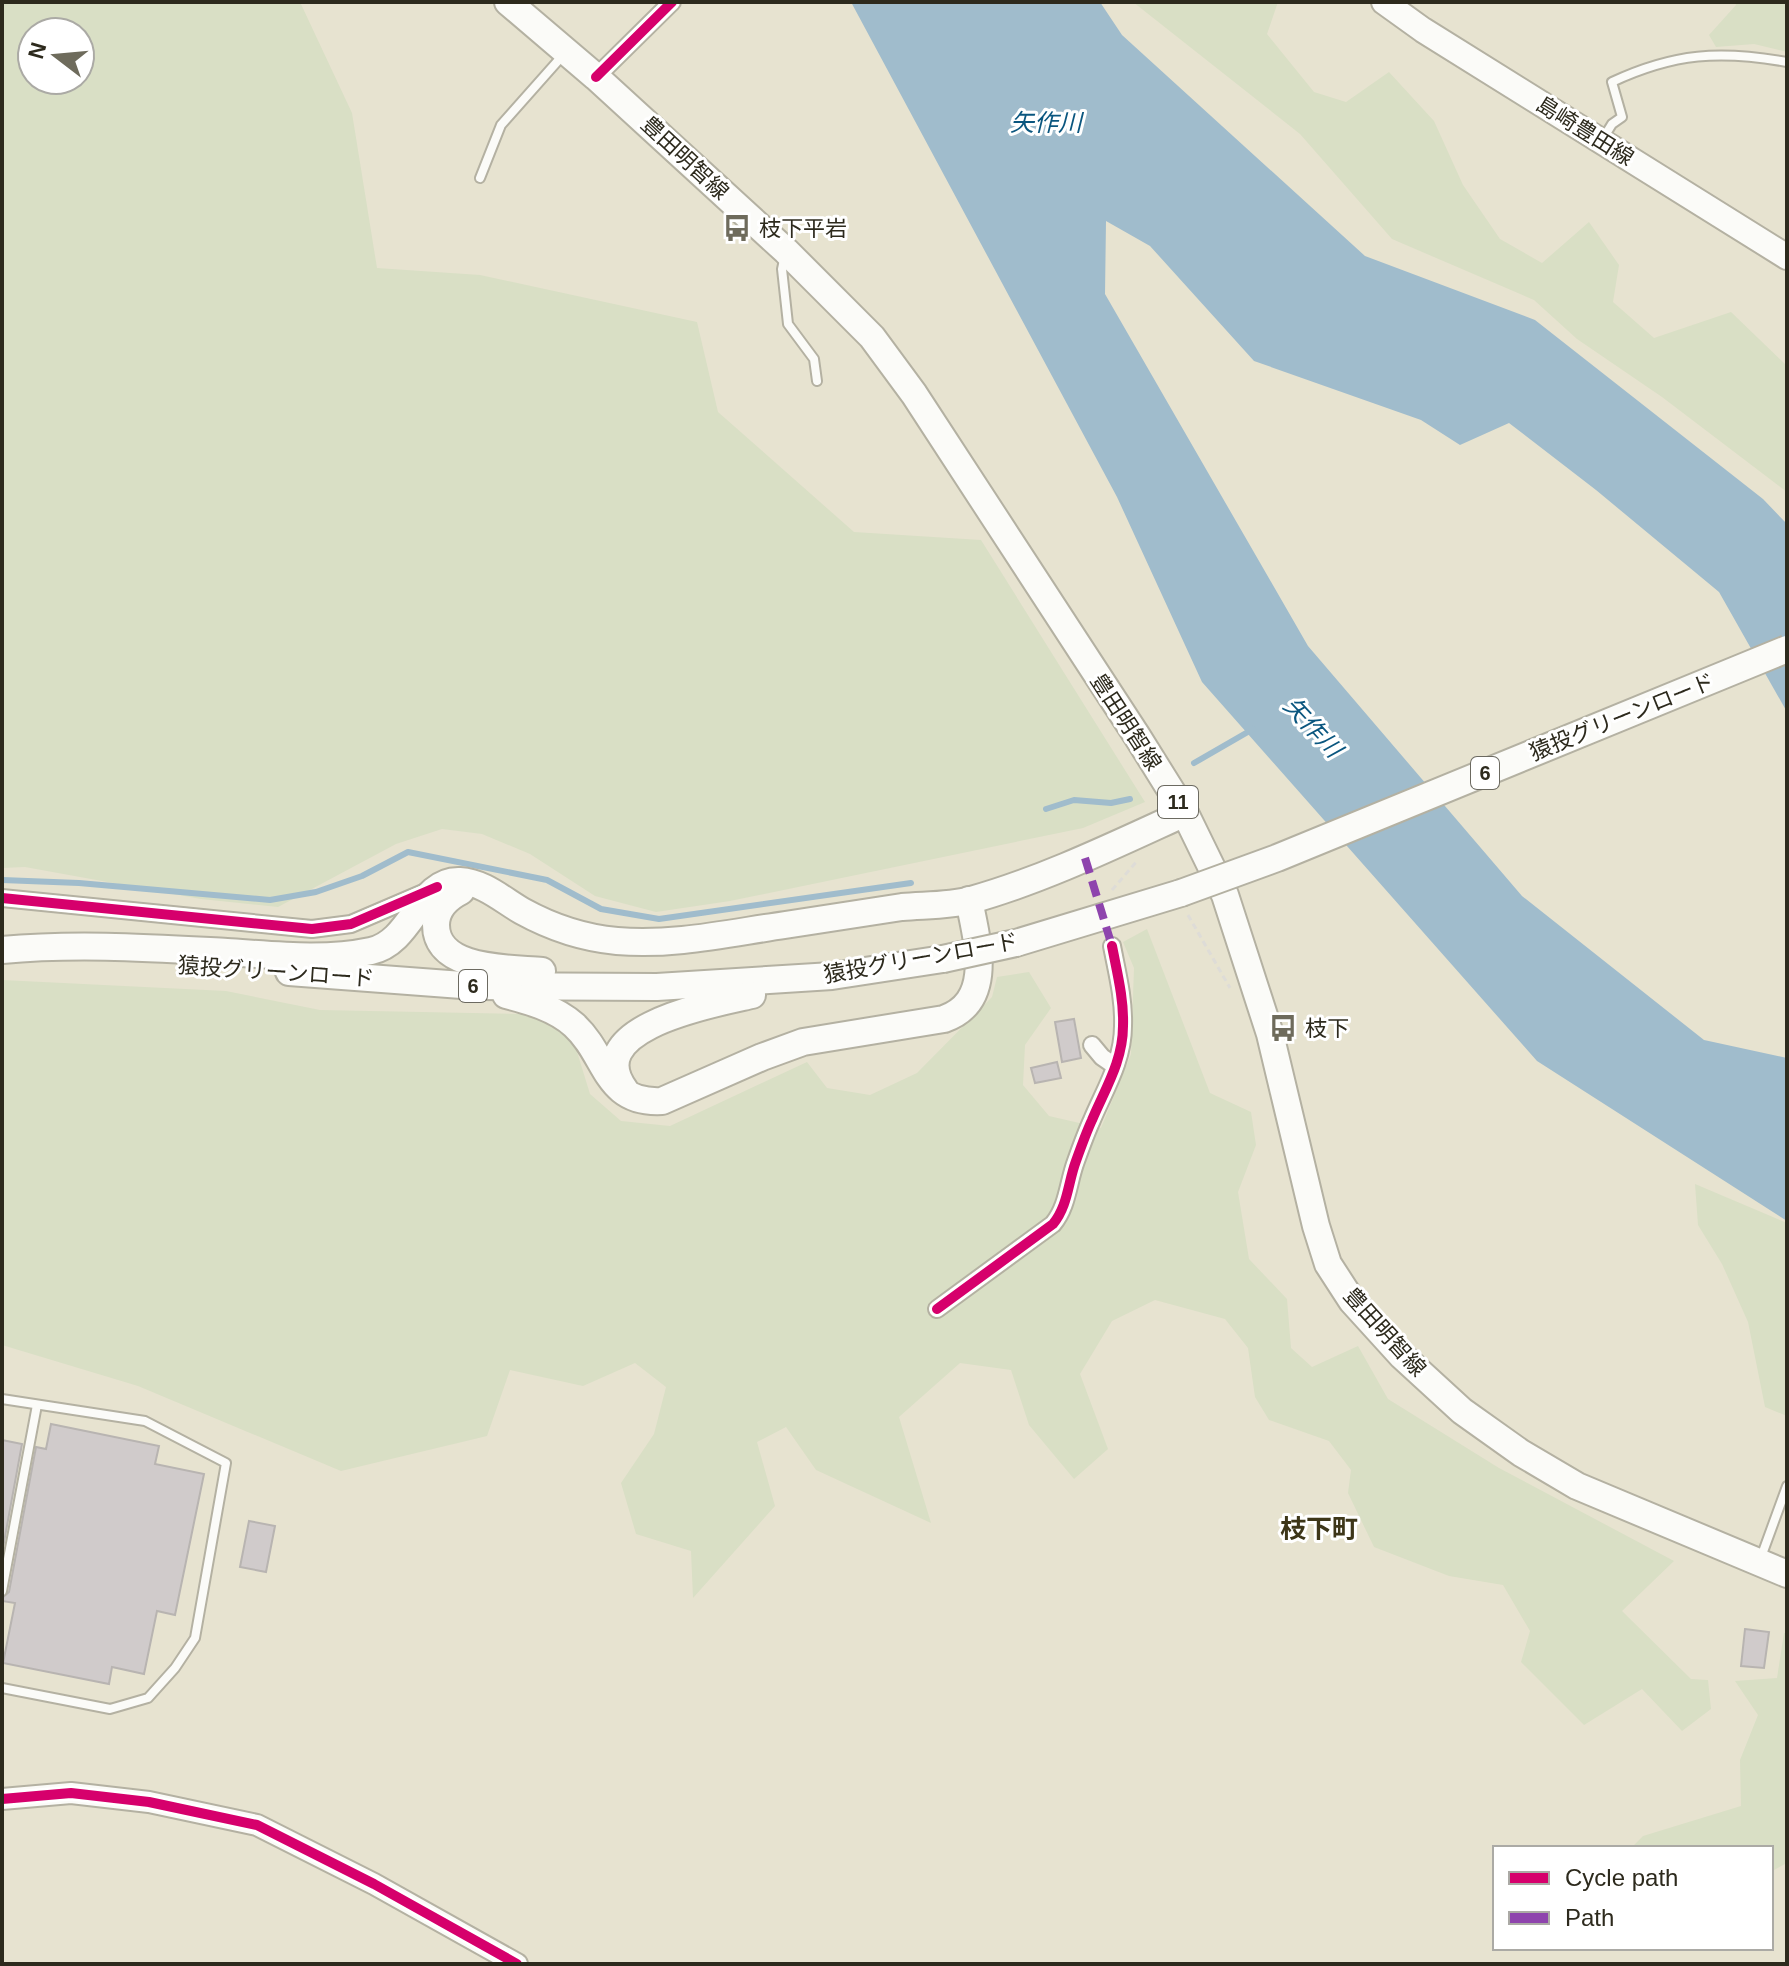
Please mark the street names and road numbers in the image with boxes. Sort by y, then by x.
street label: 島崎豊田線 [1532,91,1638,171]
street label: 豊田明智線 [636,111,734,205]
street label: 豊田明智線 [1086,669,1166,775]
street label: 猿投グリーンロード [1526,669,1718,765]
road number: 6 [1471,757,1499,789]
road number: 11 [1158,786,1198,818]
street label: 猿投グリーンロード [822,929,1020,987]
street label: 猿投グリーンロード [177,953,375,991]
road number: 6 [459,970,487,1002]
street label: 豊田明智線 [1339,1283,1431,1381]

